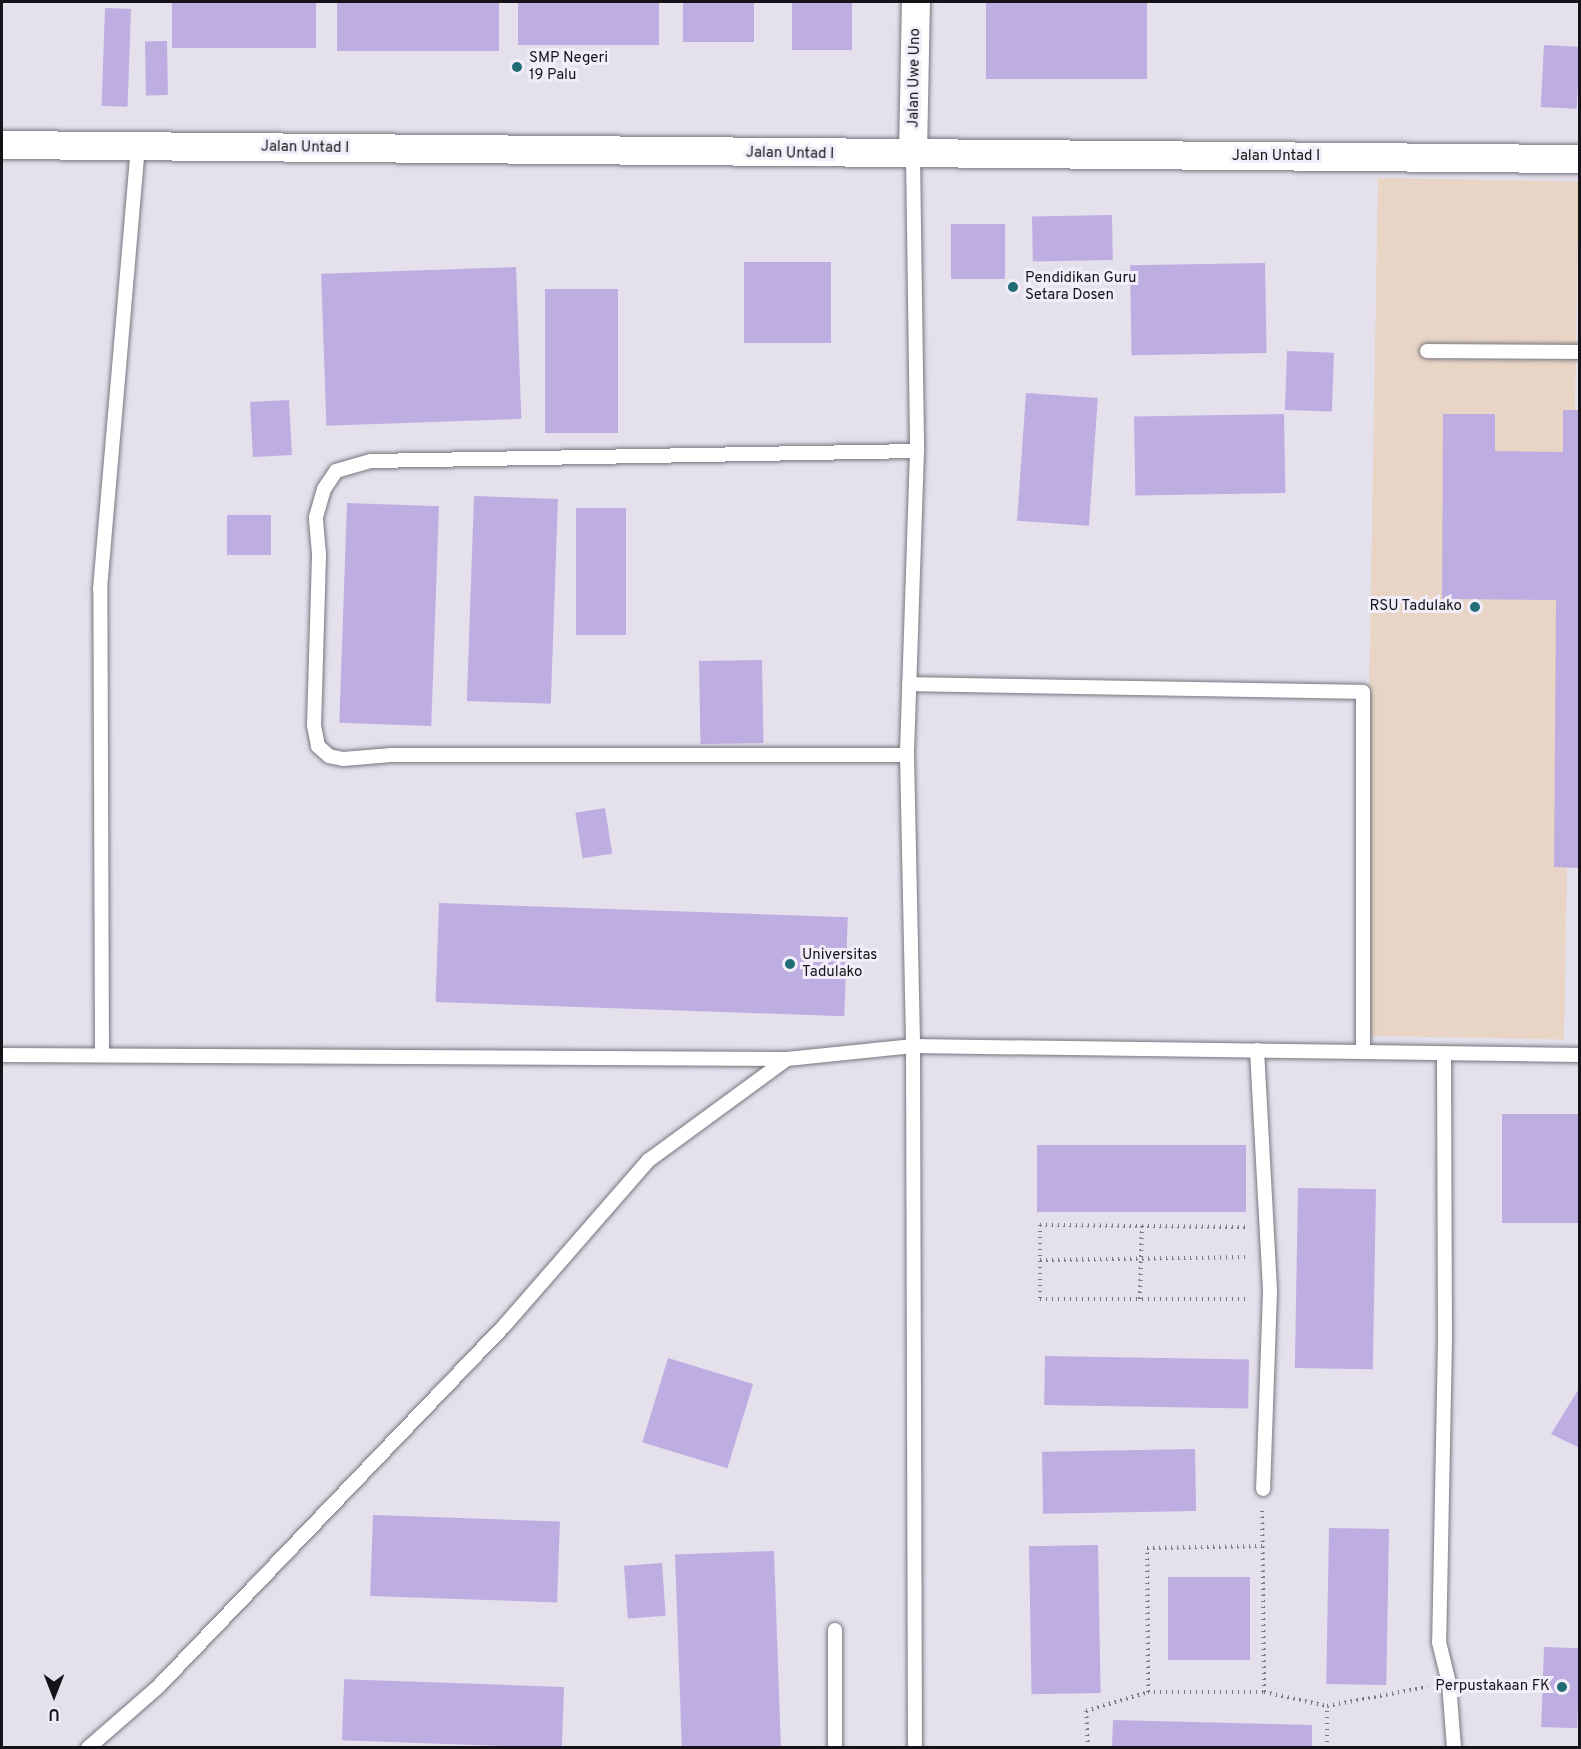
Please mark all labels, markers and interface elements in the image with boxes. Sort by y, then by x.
street label: Jalan Uwe Uno [905,28,925,128]
place label: SMP Negeri 19 Palu [529,49,608,84]
marker: SMP Negeri 19 Palu [510,60,524,74]
street label: Jalan Untad I [261,138,349,158]
street label: Jalan Untad I [746,144,834,164]
street label: Jalan Untad I [1232,148,1320,166]
place label: Pendidikan Guru Setara Dosen [1025,269,1137,304]
marker: Pendidikan Guru Setara Dosen [1006,280,1020,294]
place label: RSU Tadulako [1369,598,1462,616]
marker: RSU Tadulako [1466,598,1484,616]
place label: Universitas Tadulako [802,946,877,981]
marker: Universitas Tadulako [783,957,797,971]
north arrow [24,1665,84,1725]
place label: Perpustakaan FK [1435,1678,1550,1696]
marker: Perpustakaan FK [1555,1680,1569,1694]
text: U [48,1703,60,1723]

